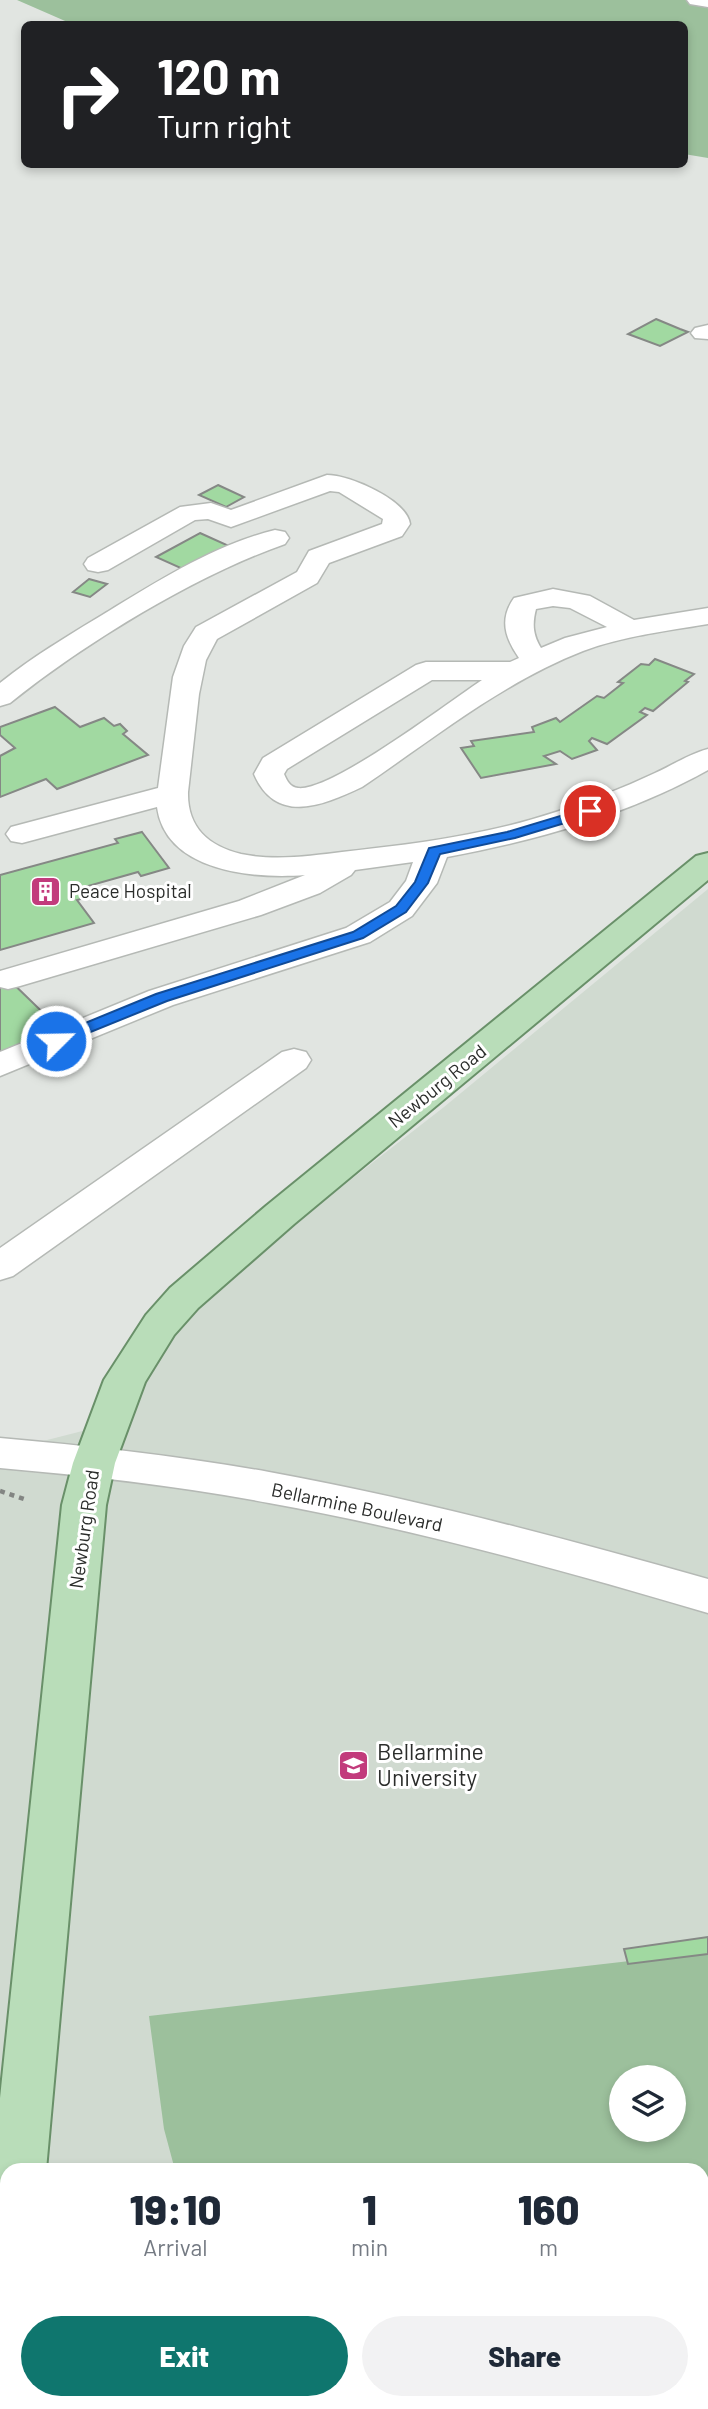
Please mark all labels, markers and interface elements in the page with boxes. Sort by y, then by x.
text: 120 m [157,46,280,105]
icon: right [42,49,133,140]
text: Turn right [157,106,292,144]
pin [560,781,620,841]
icon: arrive [571,792,609,830]
building icon: Peace Hospital [29,874,63,908]
place label: Peace Hospital [69,879,192,902]
position arrow [19,1004,93,1078]
street label: Newburg Road [383,1039,490,1132]
street label: Newburg Road [64,1468,103,1590]
street label: Bellarmine Boulevard [269,1477,445,1536]
place label: Bellarmine University [377,1737,484,1791]
school or university icon: Bellarmine University [337,1748,371,1782]
map controls [609,2065,686,2142]
button: layers [609,2065,686,2142]
text: 19:10 [130,2183,221,2233]
text: 1 [362,2183,377,2233]
text: 160 [518,2183,580,2233]
text: Arrival [143,2233,208,2261]
text: min [351,2233,388,2261]
text: m [539,2233,558,2261]
button: Exit [21,2316,348,2396]
button: Share [362,2316,688,2396]

